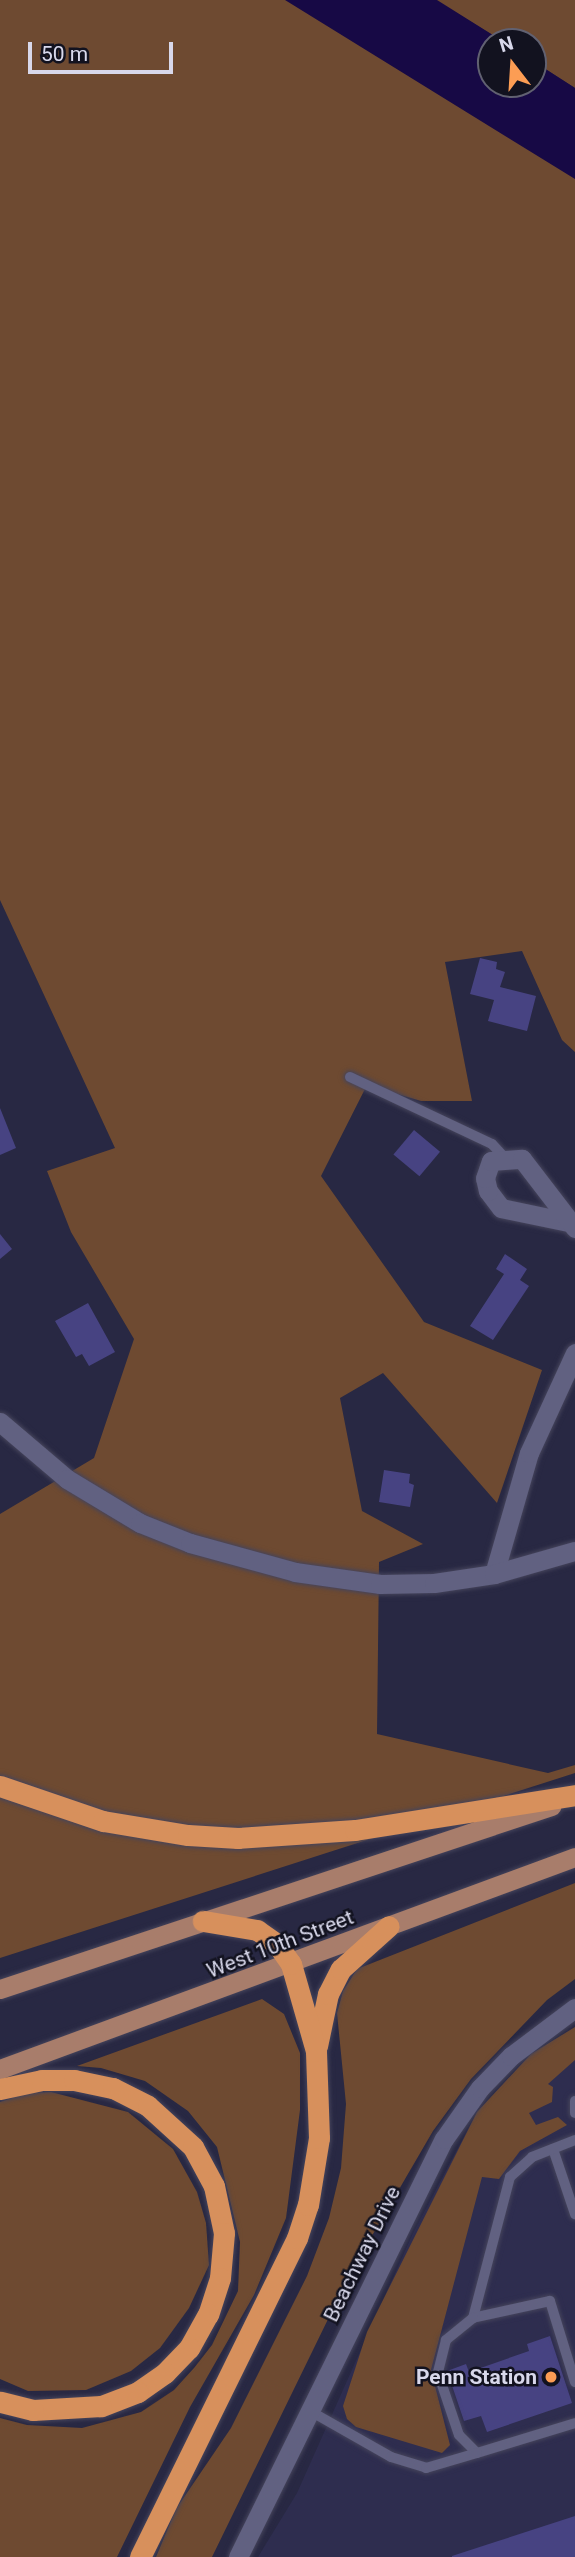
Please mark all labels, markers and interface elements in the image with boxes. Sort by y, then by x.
scale bar [32,28,177,72]
north arrow [477,28,547,98]
text: N [497,31,516,57]
text: 50 m [41,42,88,66]
street label: West 10th Street [203,1904,357,1984]
street label: Beachway Drive [318,2182,406,2326]
place label: Penn Station [416,2364,537,2390]
marker: Penn Station [543,2369,559,2385]

